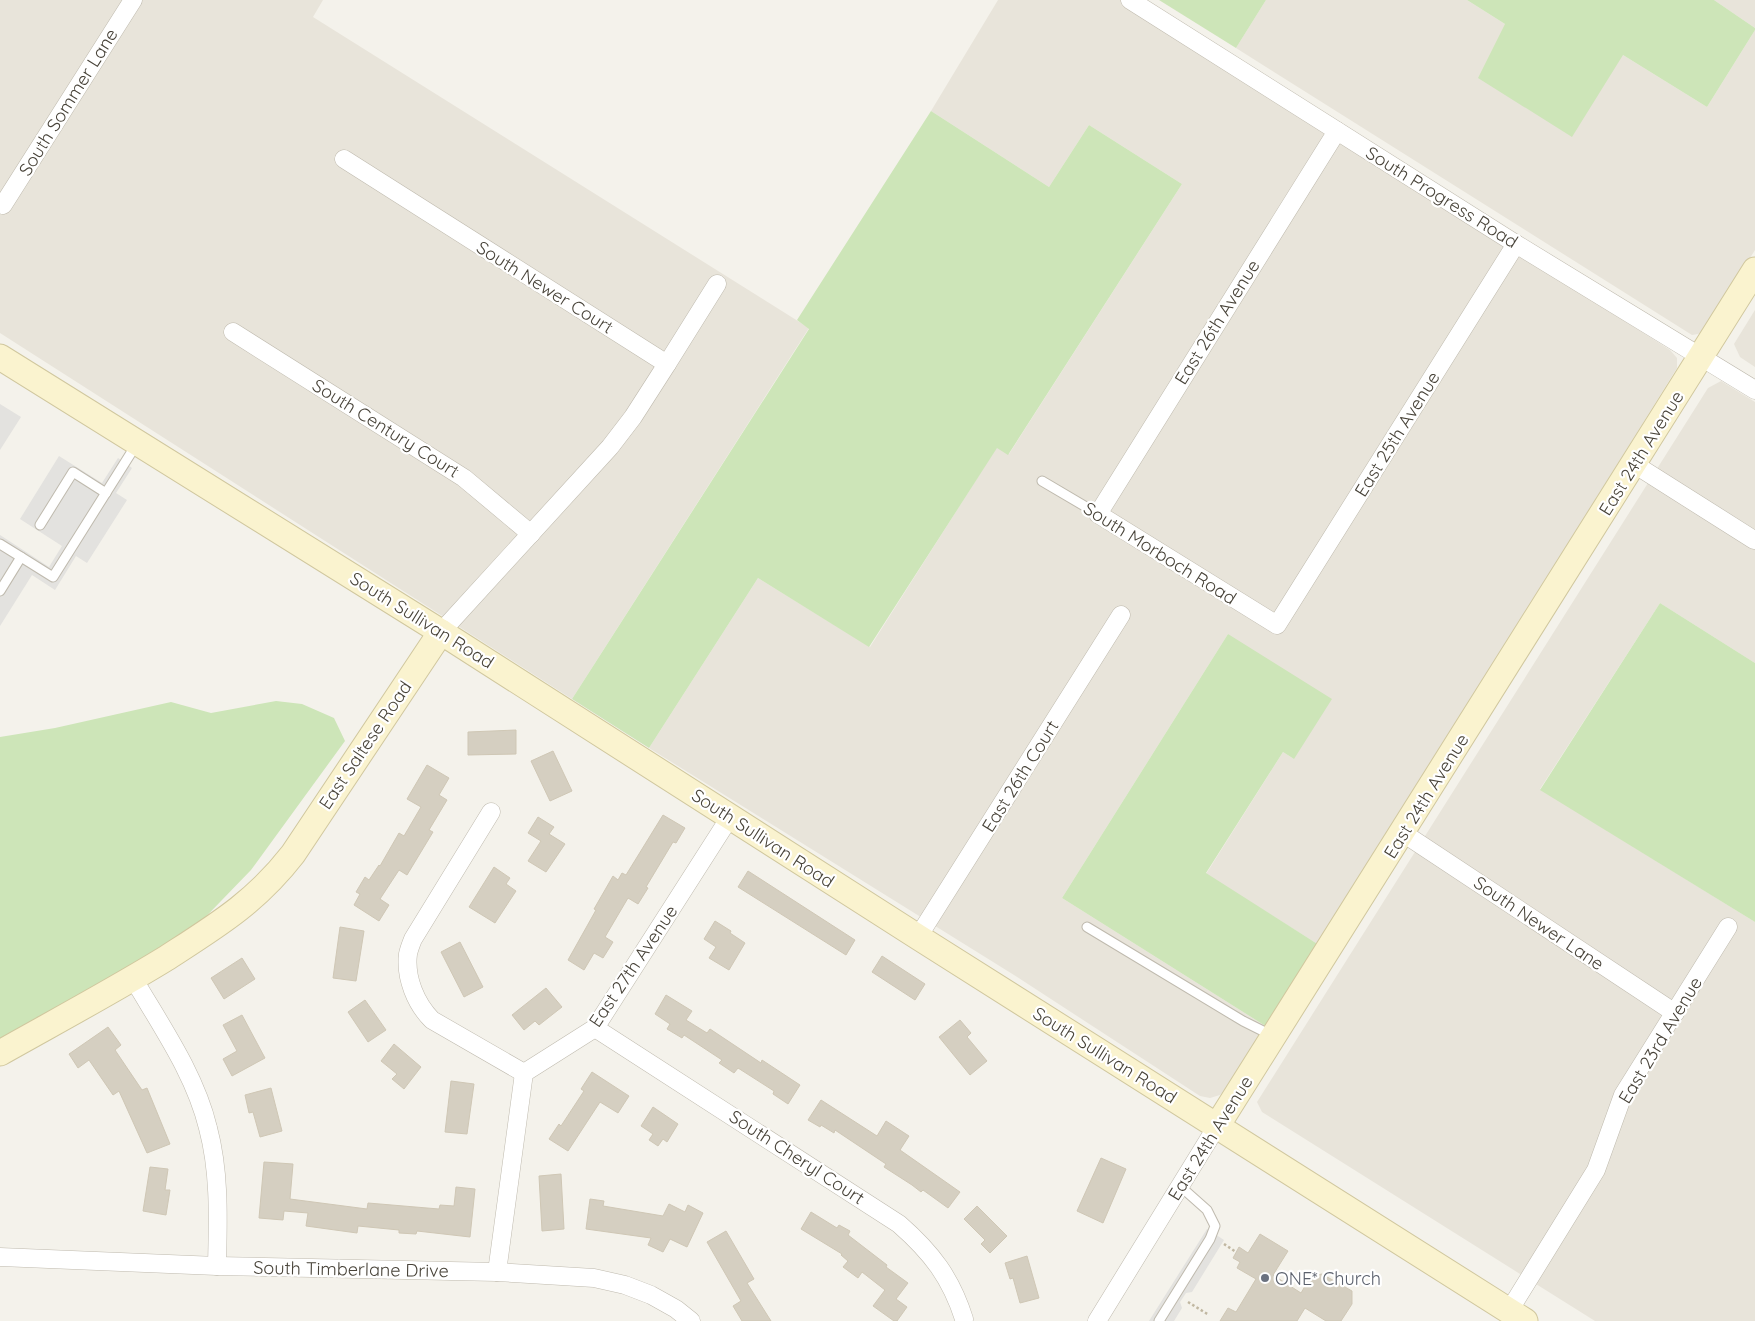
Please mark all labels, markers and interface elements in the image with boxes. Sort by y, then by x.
street label: South Sommer Lane [13,24,123,180]
street label: South Progress Road [1362,141,1522,253]
street label: South Newer Court [472,236,618,338]
street label: East 26th Avenue [1169,255,1265,389]
street label: East 25th Avenue [1349,367,1445,501]
street label: South Century Court [308,373,464,483]
street label: East 24th Avenue [1593,386,1689,520]
street label: South Morboch Road [1079,497,1241,609]
street label: South Sullivan Road [346,566,498,674]
street label: East Saltese Road [314,676,416,814]
street label: East 26th Court [976,716,1064,836]
street label: East 24th Avenue [1378,729,1474,863]
street label: South Sullivan Road [687,783,839,893]
street label: South Newer Lane [1469,871,1609,975]
street label: East 27th Avenue [584,901,682,1031]
street label: East 23rd Avenue [1613,972,1707,1108]
street label: South Sullivan Road [1029,1001,1181,1109]
street label: East 24th Avenue [1162,1071,1258,1205]
street label: South Cheryl Court [725,1105,869,1209]
street label: South Timberlane Drive [253,1256,449,1282]
place label: ONE* Church [1275,1267,1381,1290]
marker: ONE* Church [1259,1272,1271,1284]

